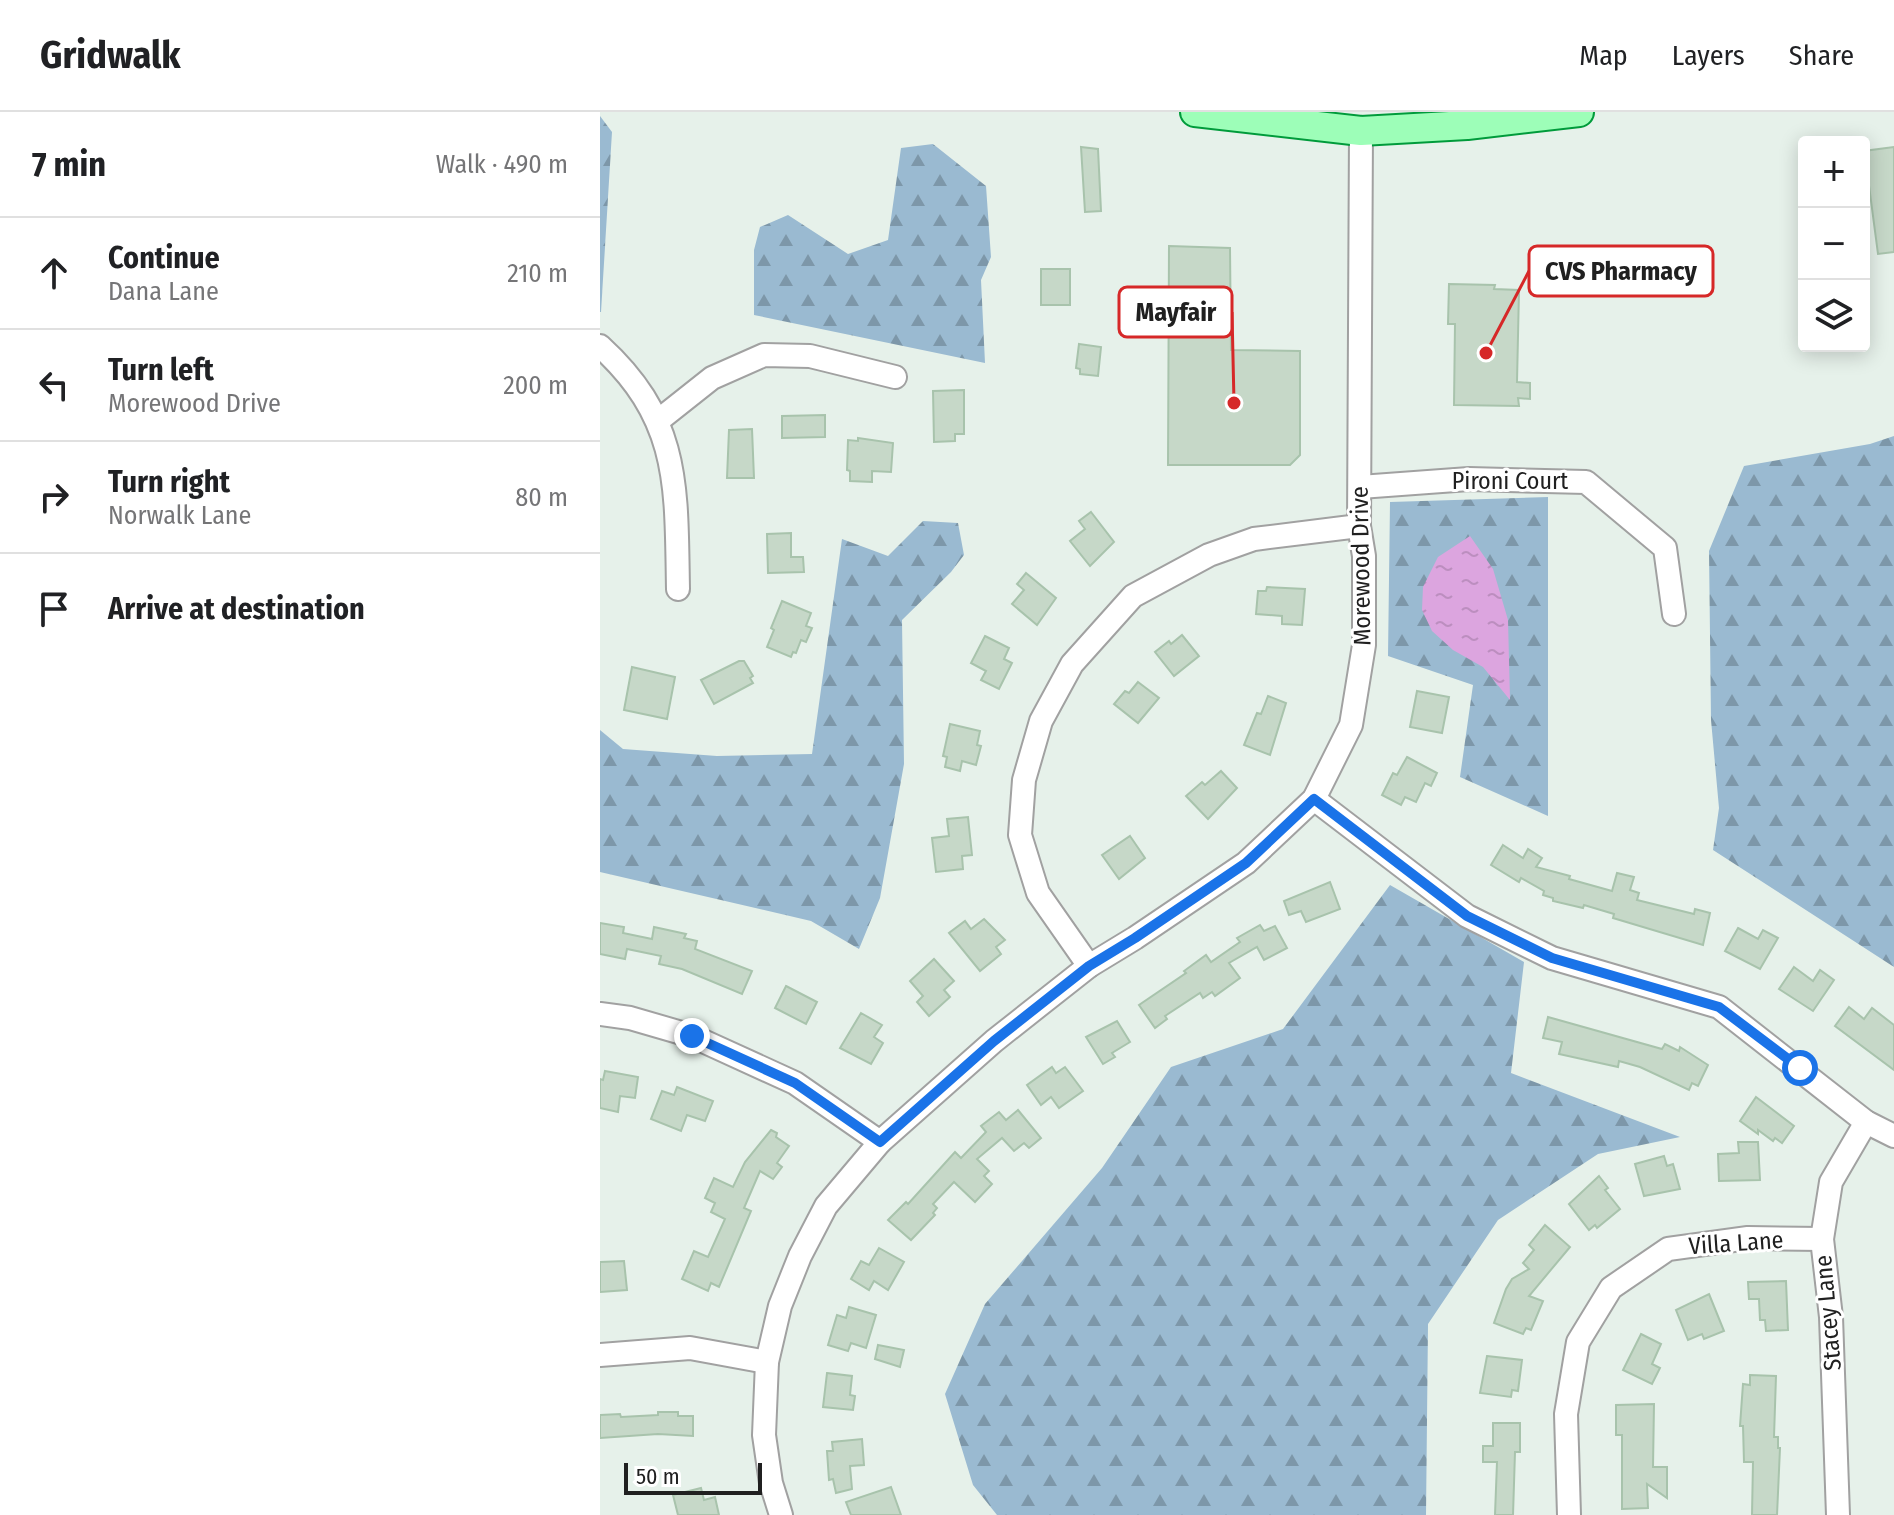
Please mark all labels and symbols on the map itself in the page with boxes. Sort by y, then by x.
callout: CVS Pharmacy [1529,246,1713,296]
text: CVS Pharmacy [1545,256,1698,287]
callout: Mayfair [1119,287,1232,337]
text: Mayfair [1136,297,1217,328]
street label: Pironi Court [1452,467,1568,495]
street label: Morewood Drive [1346,486,1376,646]
route end [674,1018,710,1054]
route start [1782,1050,1818,1086]
street label: Villa Lane [1688,1226,1784,1260]
street label: Stacey Lane [1809,1254,1847,1372]
scale bar [624,1459,762,1495]

